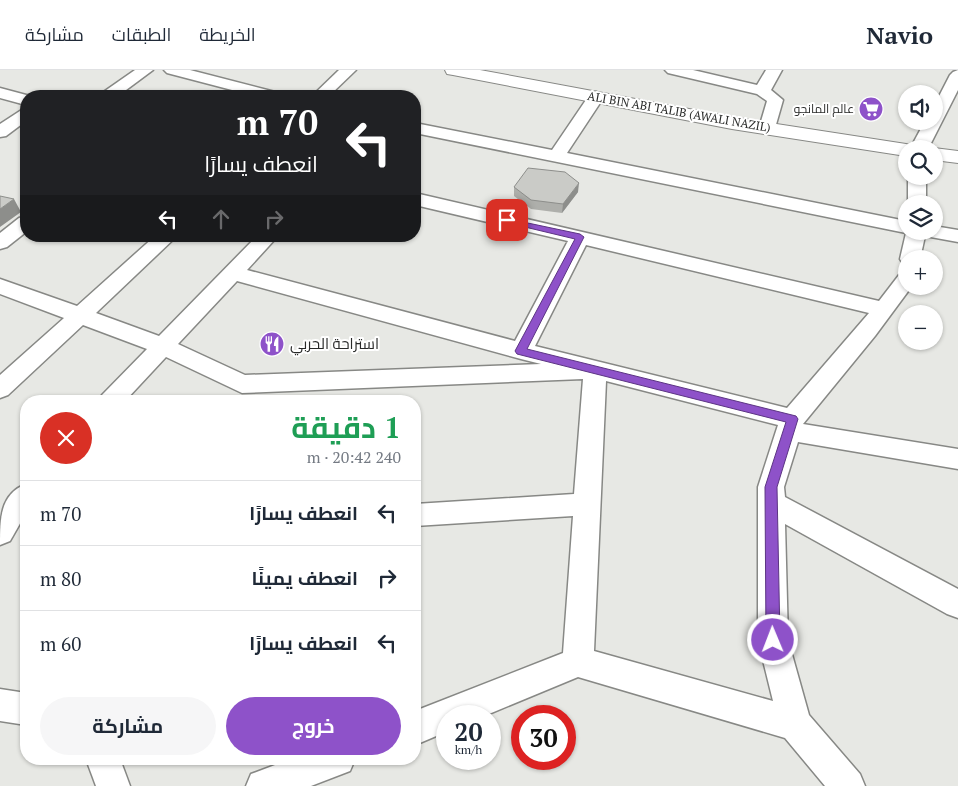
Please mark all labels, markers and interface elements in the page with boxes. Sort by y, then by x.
text: Navio [866,19,933,51]
text: مشاركة [25,22,84,46]
text: الطبقات [112,22,171,46]
text: الخريطة [199,22,256,46]
map controls [898,85,943,350]
button: sound [898,85,943,130]
street label: ALI BIN ABI TALIB (AWALI NAZIL) [586,88,772,135]
supermarket icon: عالم المانجو [858,96,884,122]
text: 70 m [237,99,318,145]
place label: عالم المانجو [794,101,854,117]
icon: left [336,110,401,175]
button: search [898,140,943,185]
text: انعطف يسارًا [204,149,318,178]
button: layers [898,195,943,240]
pin [486,199,528,241]
icon: left [154,205,182,233]
icon: ahead [207,205,235,233]
icon: right [260,205,288,233]
icon: arrive [493,206,521,234]
button: + [898,250,943,295]
button: − [898,305,943,350]
restaurant icon: استراحة الحربي [259,331,285,357]
place label: استراحة الحربي [290,333,379,356]
text: 1 دقيقة [291,407,401,447]
button: close [40,412,92,464]
text: 240 m · 20:42 [307,446,401,468]
icon: left [373,499,401,527]
text: انعطف يسارًا [249,500,358,525]
text: 70 m [40,501,81,526]
icon: right [373,564,401,592]
text: انعطف يمينًا [252,565,358,590]
text: 80 m [40,566,81,591]
position arrow [746,613,798,665]
icon: left [373,629,401,657]
text: انعطف يسارًا [249,630,358,655]
text: 60 m [40,631,81,656]
button: مشاركة [40,697,216,755]
button: خروج [226,697,401,755]
speed limit sign: 30 [511,705,576,770]
text: 20 [454,715,483,748]
text: km/h [455,742,482,757]

